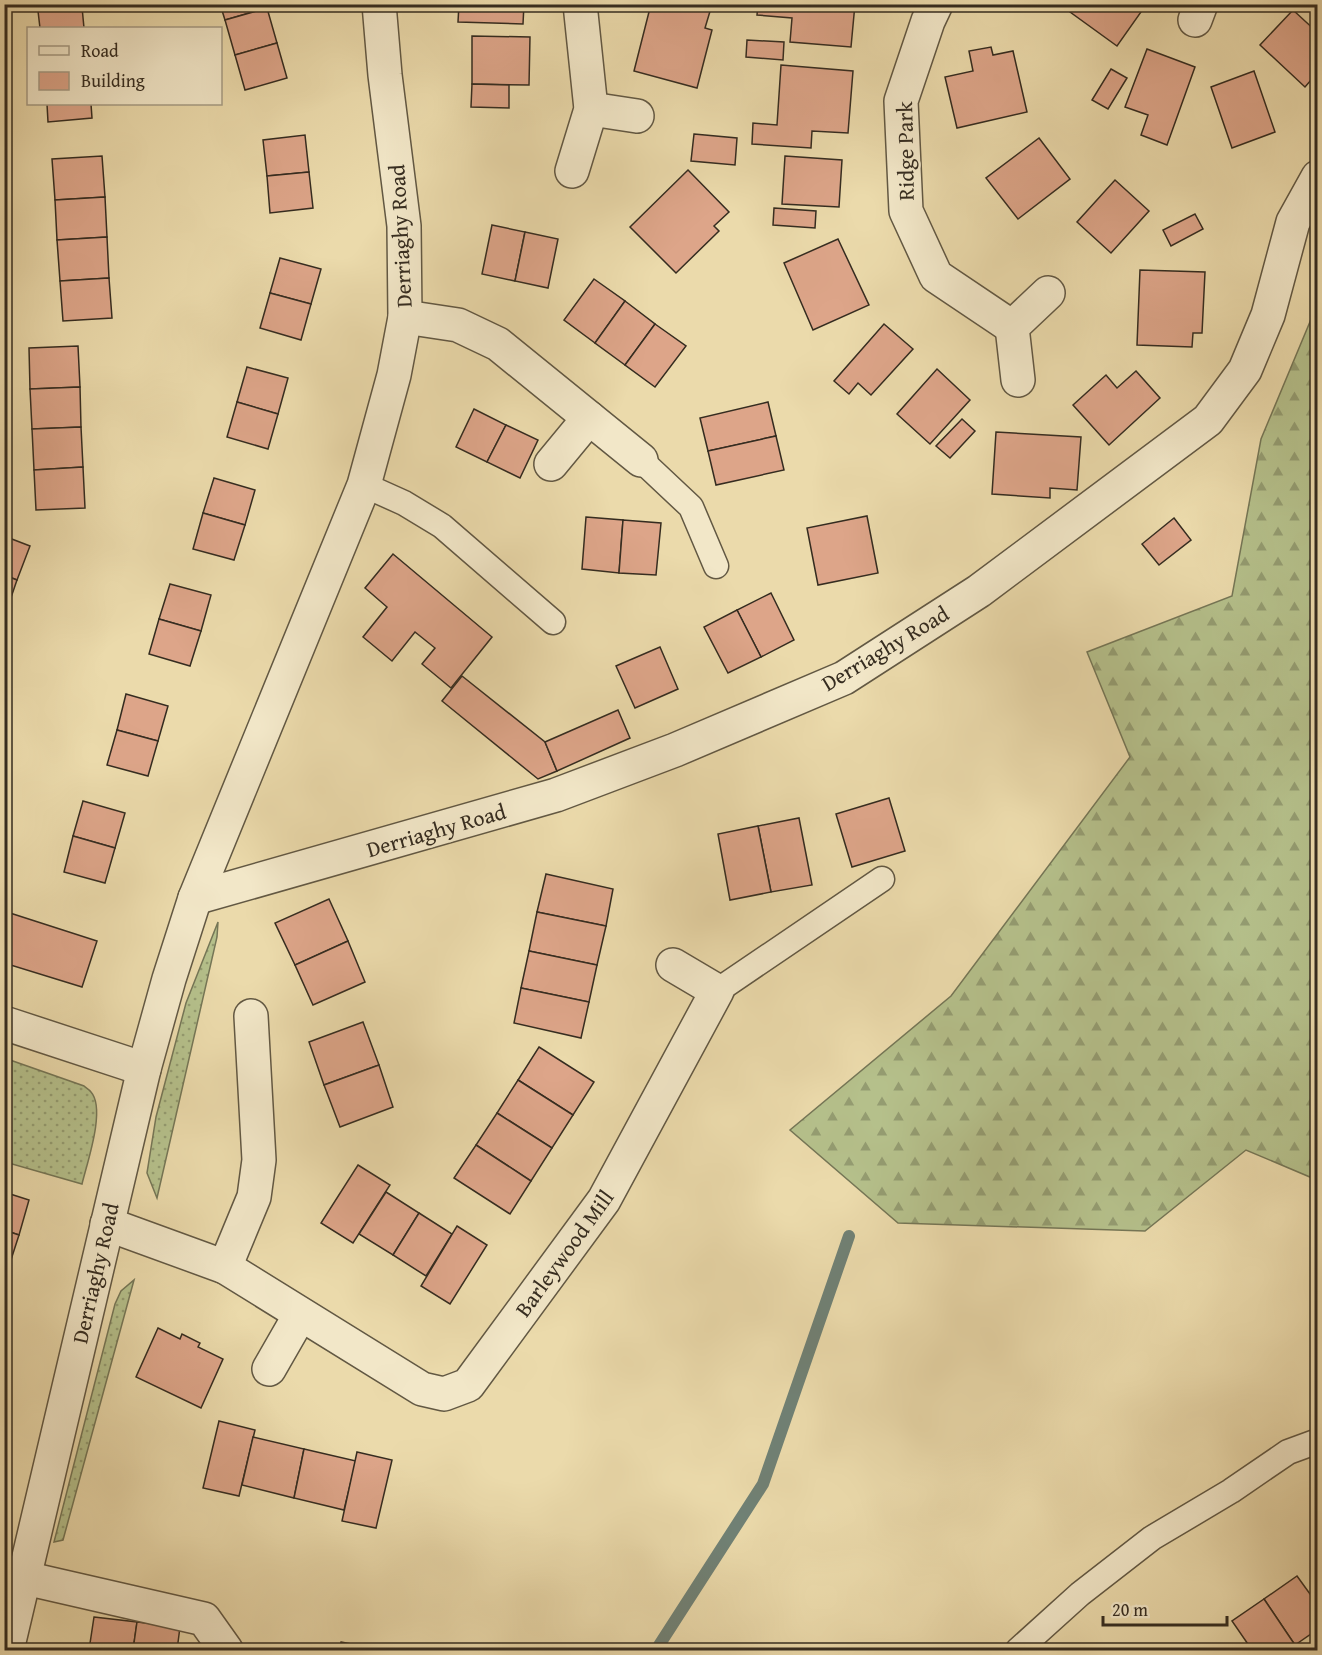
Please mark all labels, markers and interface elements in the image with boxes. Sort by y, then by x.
legend [27,27,222,105]
text: Road [81,37,119,64]
text: Building [81,67,145,94]
street label: Ridge Park [888,100,922,201]
street label: Derriaghy Road [380,163,420,309]
street label: Derriaghy Road [815,597,955,699]
street label: Derriaghy Road [363,795,510,865]
street label: Barleywood Mill [507,1183,621,1323]
street label: Derriaghy Road [63,1199,127,1347]
scale bar [1103,1589,1228,1627]
text: 20 m [1112,1596,1148,1623]

